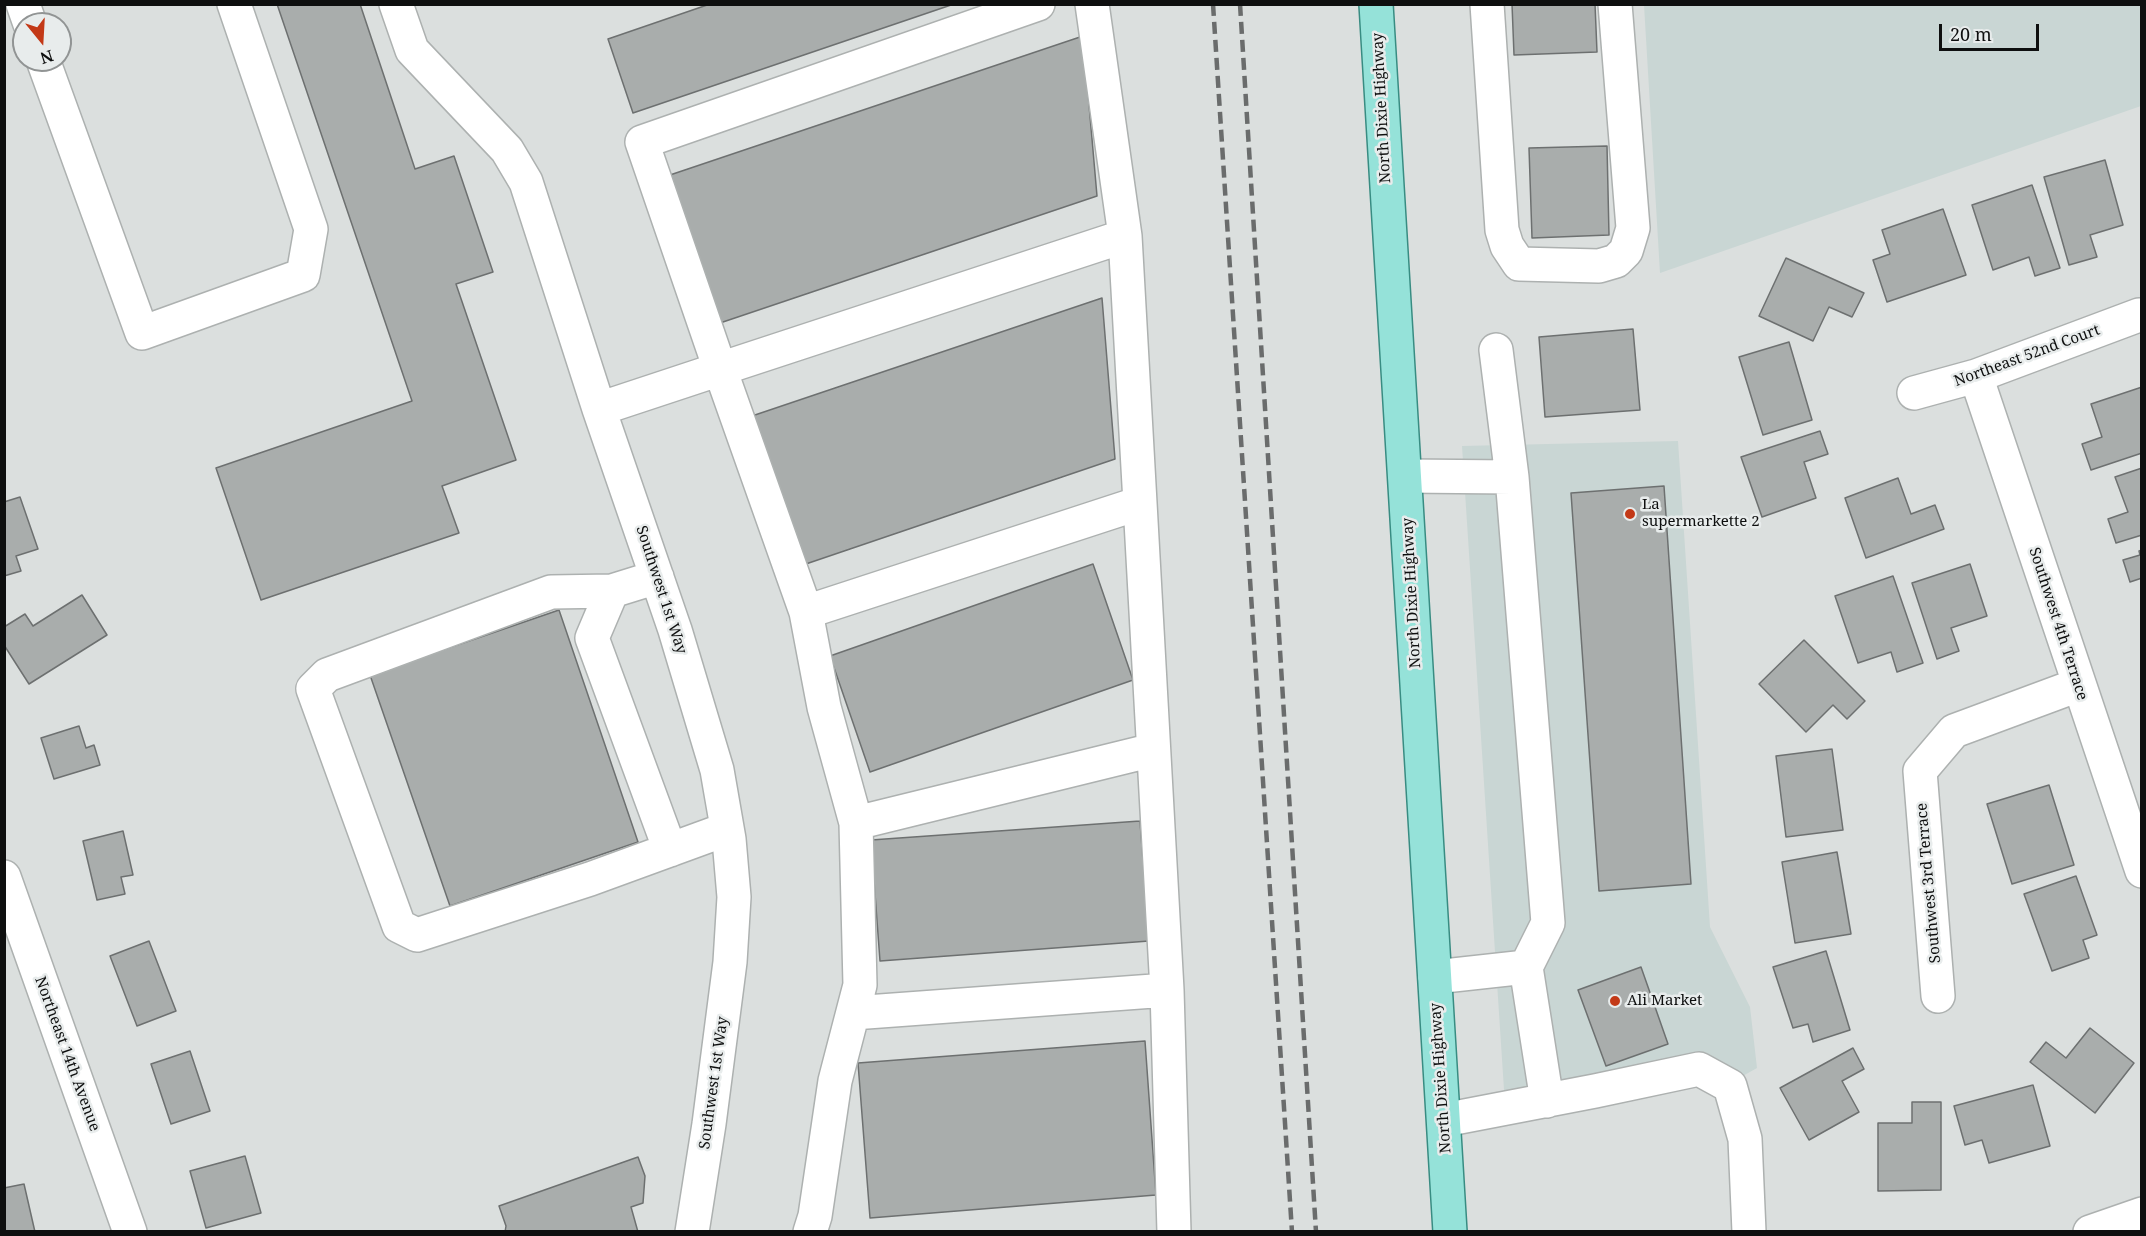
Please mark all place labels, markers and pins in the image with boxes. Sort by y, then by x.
place label: La supermarkette 2 [1642,496,1760,531]
marker: La supermarkette 2 [1623,507,1637,521]
place label: Ali Market [1627,992,1702,1010]
marker: Ali Market [1608,994,1622,1008]

